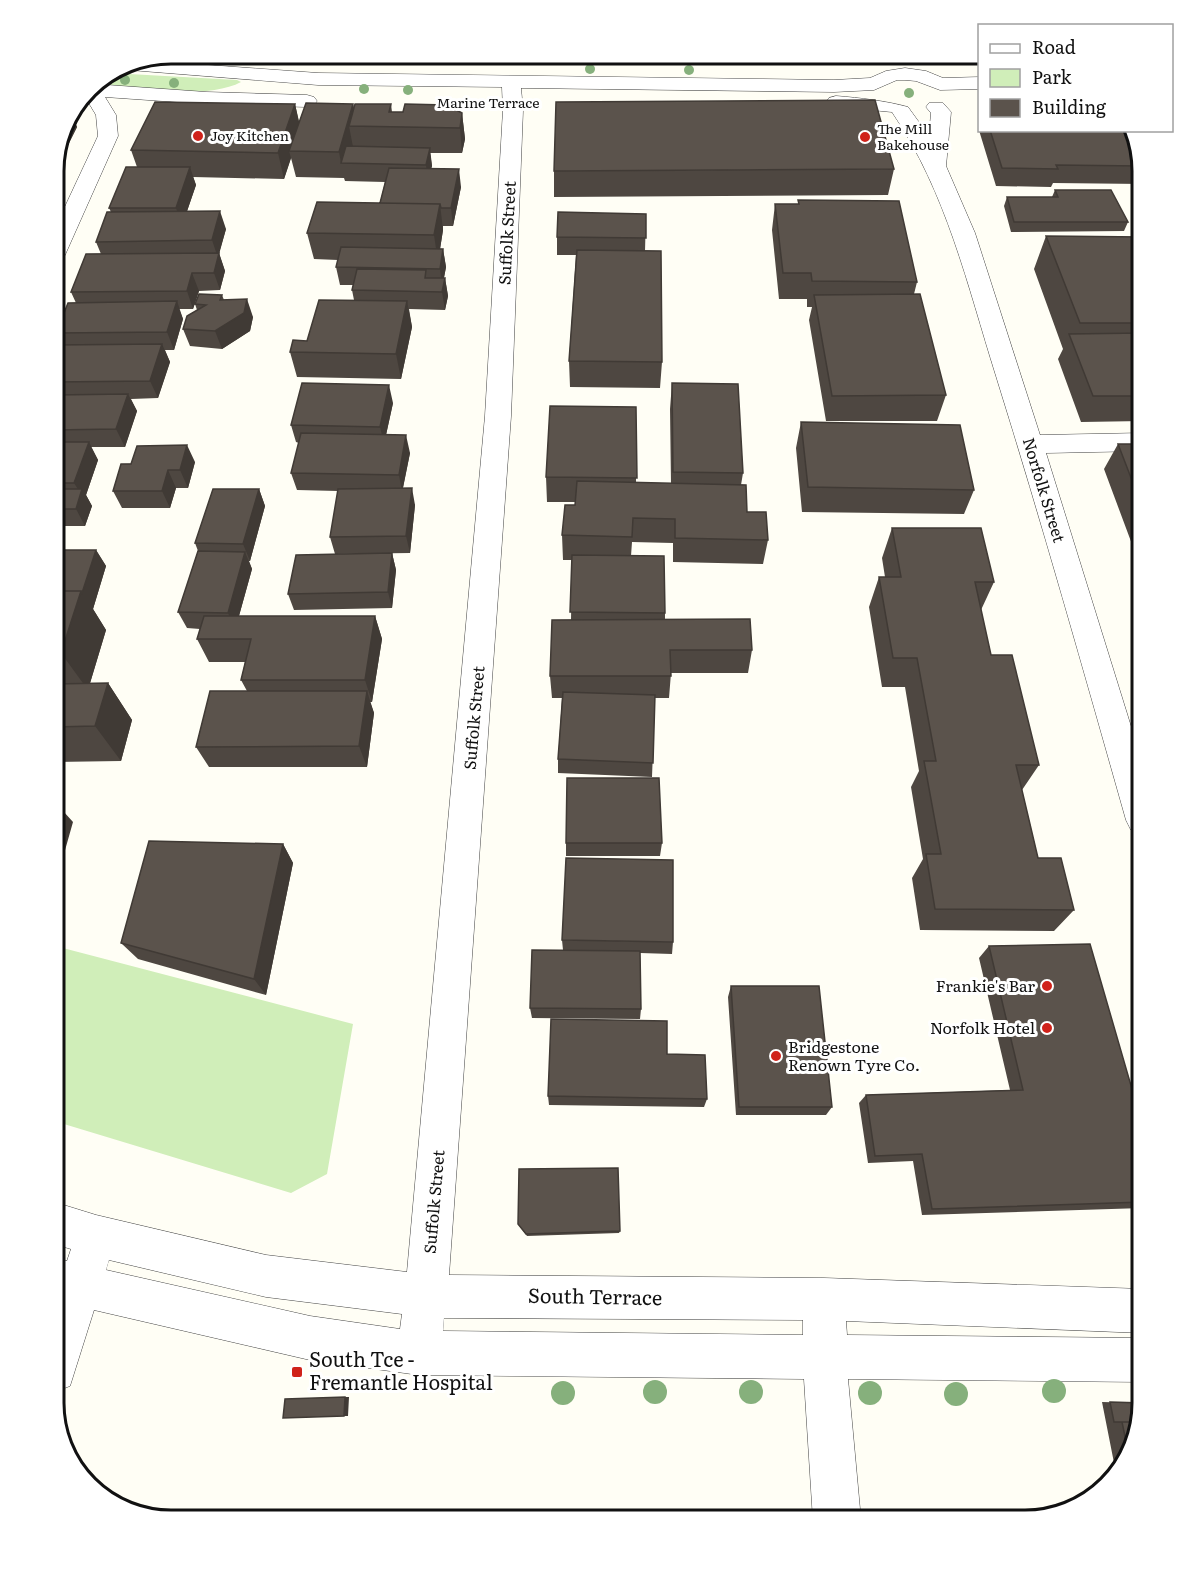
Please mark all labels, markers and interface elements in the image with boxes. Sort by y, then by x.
legend [978,24,1173,132]
text: Road [1032,33,1076,60]
text: Park [1032,63,1073,90]
street label: Marine Terrace [436,92,540,112]
text: Building [1032,93,1107,120]
place label: The Mill Bakehouse [877,118,949,154]
place label: Joy Kitchen [210,125,289,145]
marker: Joy Kitchen [191,129,205,143]
marker: The Mill Bakehouse [858,130,872,144]
street label: Suffolk Street [491,180,521,286]
street label: Norfolk Street [1018,434,1072,546]
street label: Suffolk Street [457,664,490,771]
place label: Frankie's Bar [936,973,1035,997]
marker: Frankie's Bar [1040,979,1054,993]
place label: Norfolk Hotel [930,1015,1035,1039]
marker: Norfolk Hotel [1040,1021,1054,1035]
place label: Bridgestone Renown Tyre Co. [788,1034,920,1076]
marker: Bridgestone Renown Tyre Co. [769,1049,783,1063]
street label: Suffolk Street [417,1148,450,1255]
street label: South Terrace [528,1279,662,1311]
place label: South Tce - Fremantle Hospital [309,1343,493,1396]
marker: South Tce - Fremantle Hospital [290,1365,304,1379]

